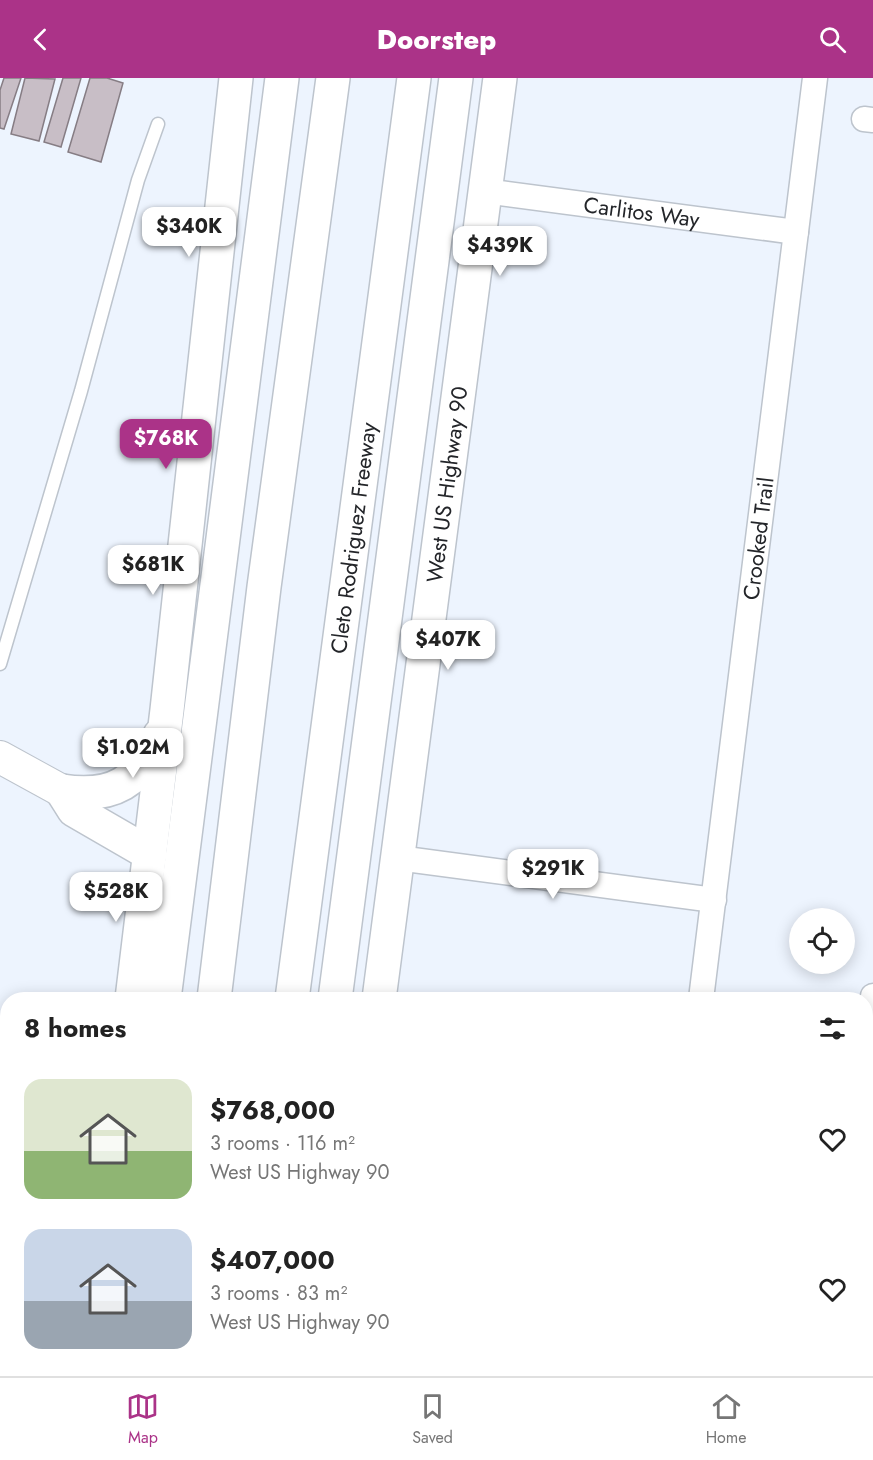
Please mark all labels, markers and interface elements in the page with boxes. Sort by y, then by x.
text: Doorstep [377,20,496,59]
icon: back [24,23,57,56]
icon: search [816,23,849,56]
street label: Carlitos Way [582,188,702,235]
pin: $340K [147,207,231,258]
text: $340K [156,212,222,241]
pin: $439K [458,226,542,277]
text: $439K [467,231,533,260]
street label: West US Highway 90 [418,384,475,585]
pin: $768K [124,419,208,470]
street label: Cleto Rodriguez Freeway [322,420,384,655]
text: $768K [134,424,198,453]
street label: Crooked Trail [735,475,781,602]
pin: $681K [111,545,195,596]
text: $681K [122,550,184,579]
pin: $407K [406,620,490,671]
text: $407K [415,625,481,654]
pin: $1.02M [84,728,182,779]
text: $1.02M [96,733,170,762]
pin: $291K [511,849,595,900]
text: $291K [521,854,585,883]
pin: $528K [74,872,158,923]
text: $528K [84,877,148,906]
map controls [789,908,855,974]
button: locate [789,908,855,974]
text: 8 homes [24,1009,126,1047]
icon: filters [816,1012,849,1045]
text: $768,000 [210,1091,335,1129]
icon: home [72,1103,144,1175]
icon: heart [816,1123,849,1156]
text: 3 rooms · 116 m² [210,1129,355,1158]
text: West US Highway 90 [210,1158,390,1187]
text: $407,000 [210,1241,335,1279]
icon: home [72,1253,144,1325]
icon: heart [816,1273,849,1306]
text: 3 rooms · 83 m² [210,1279,347,1308]
text: West US Highway 90 [210,1308,390,1337]
tab: Map [126,1390,159,1449]
tab: Saved [412,1390,453,1449]
tab: Home [706,1390,747,1449]

